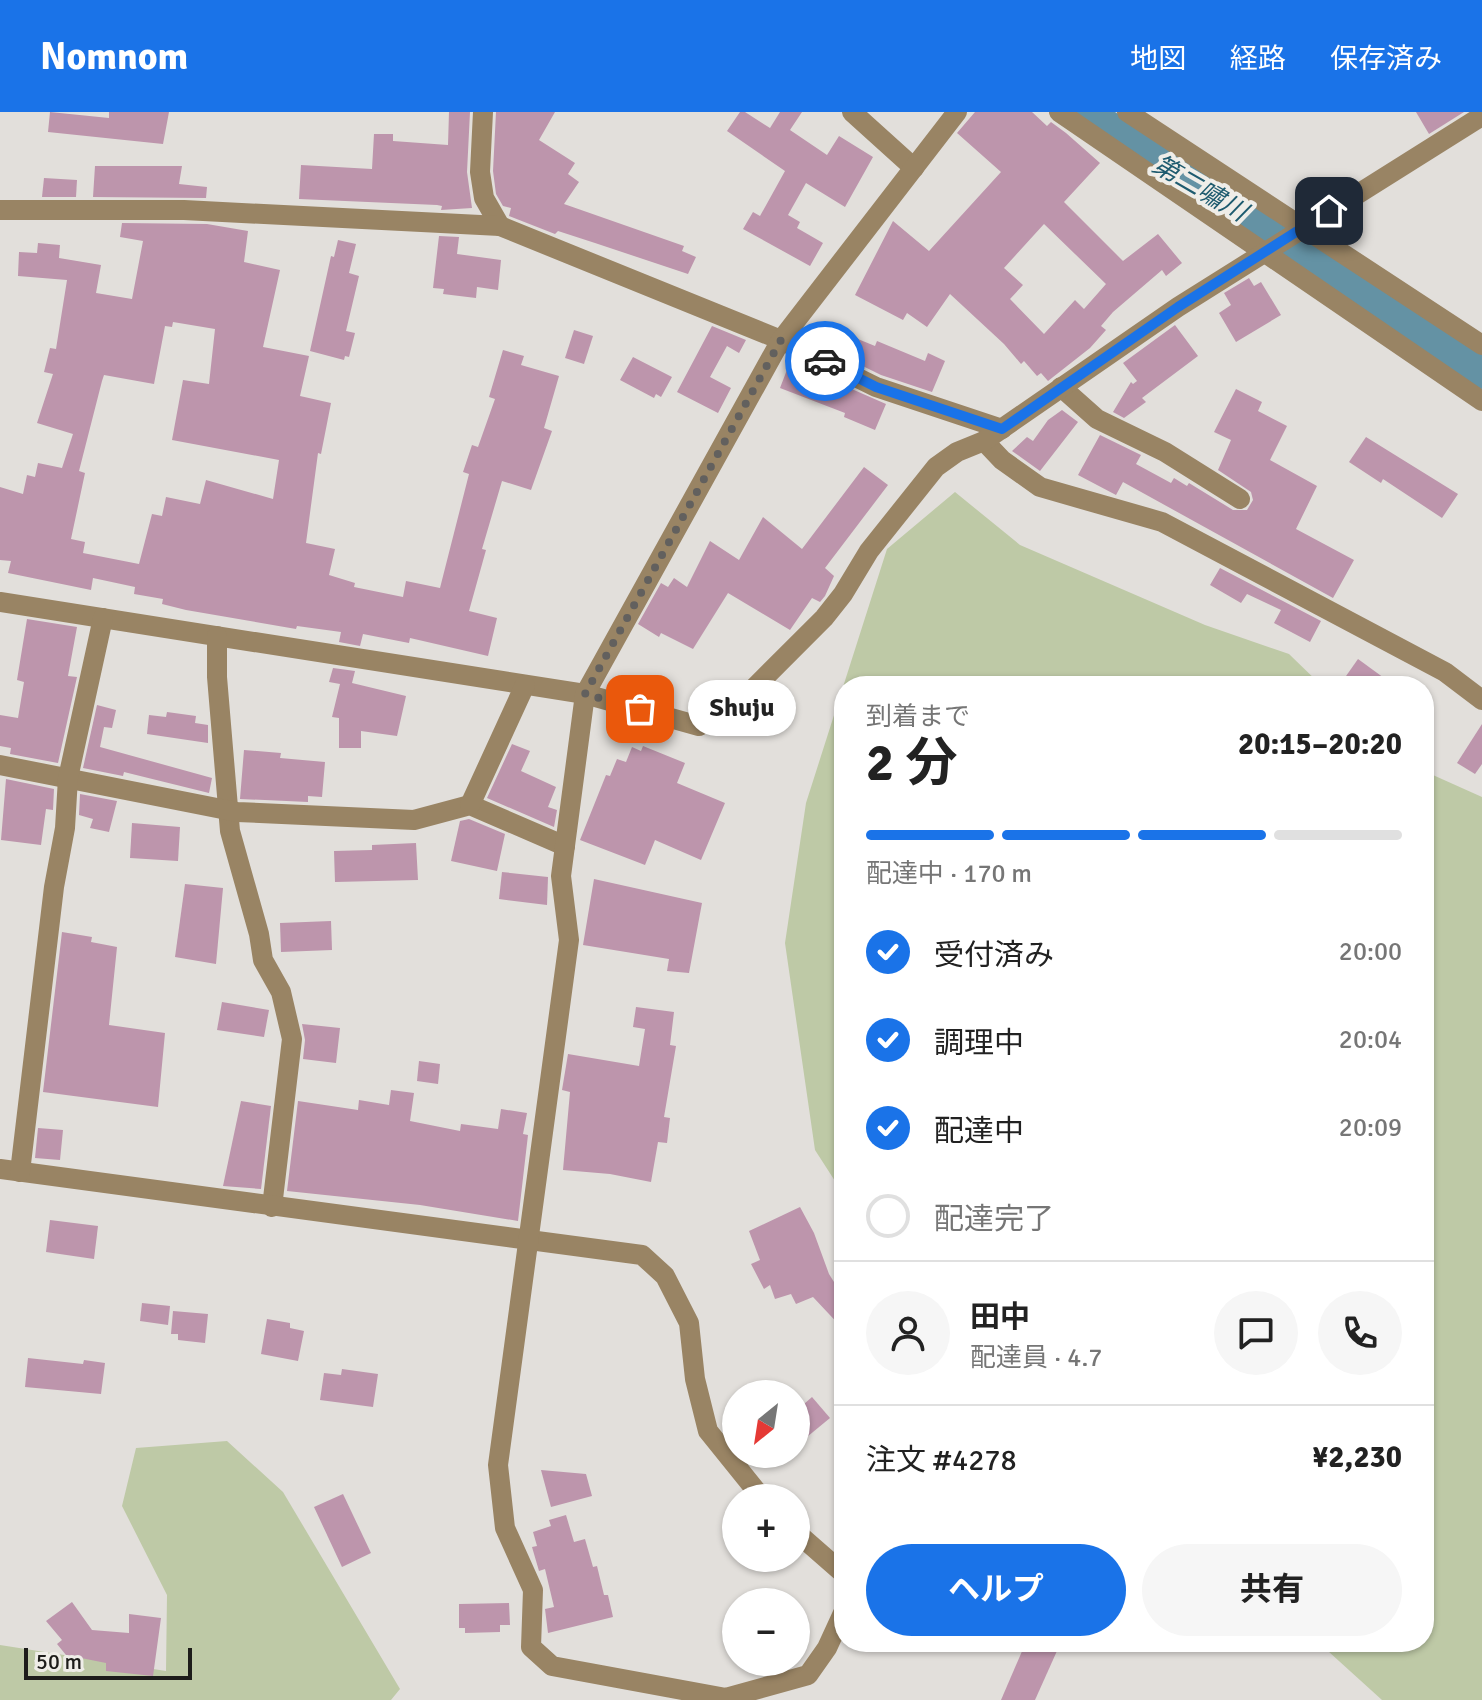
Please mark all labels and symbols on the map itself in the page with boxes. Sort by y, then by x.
water label: 第二嘯川 [1146,149,1255,230]
pin [1295,177,1363,245]
courier [785,321,865,401]
pin [606,675,674,743]
callout: Shuju [688,681,796,737]
north arrow [722,1380,810,1468]
scale bar [24,1644,192,1680]

